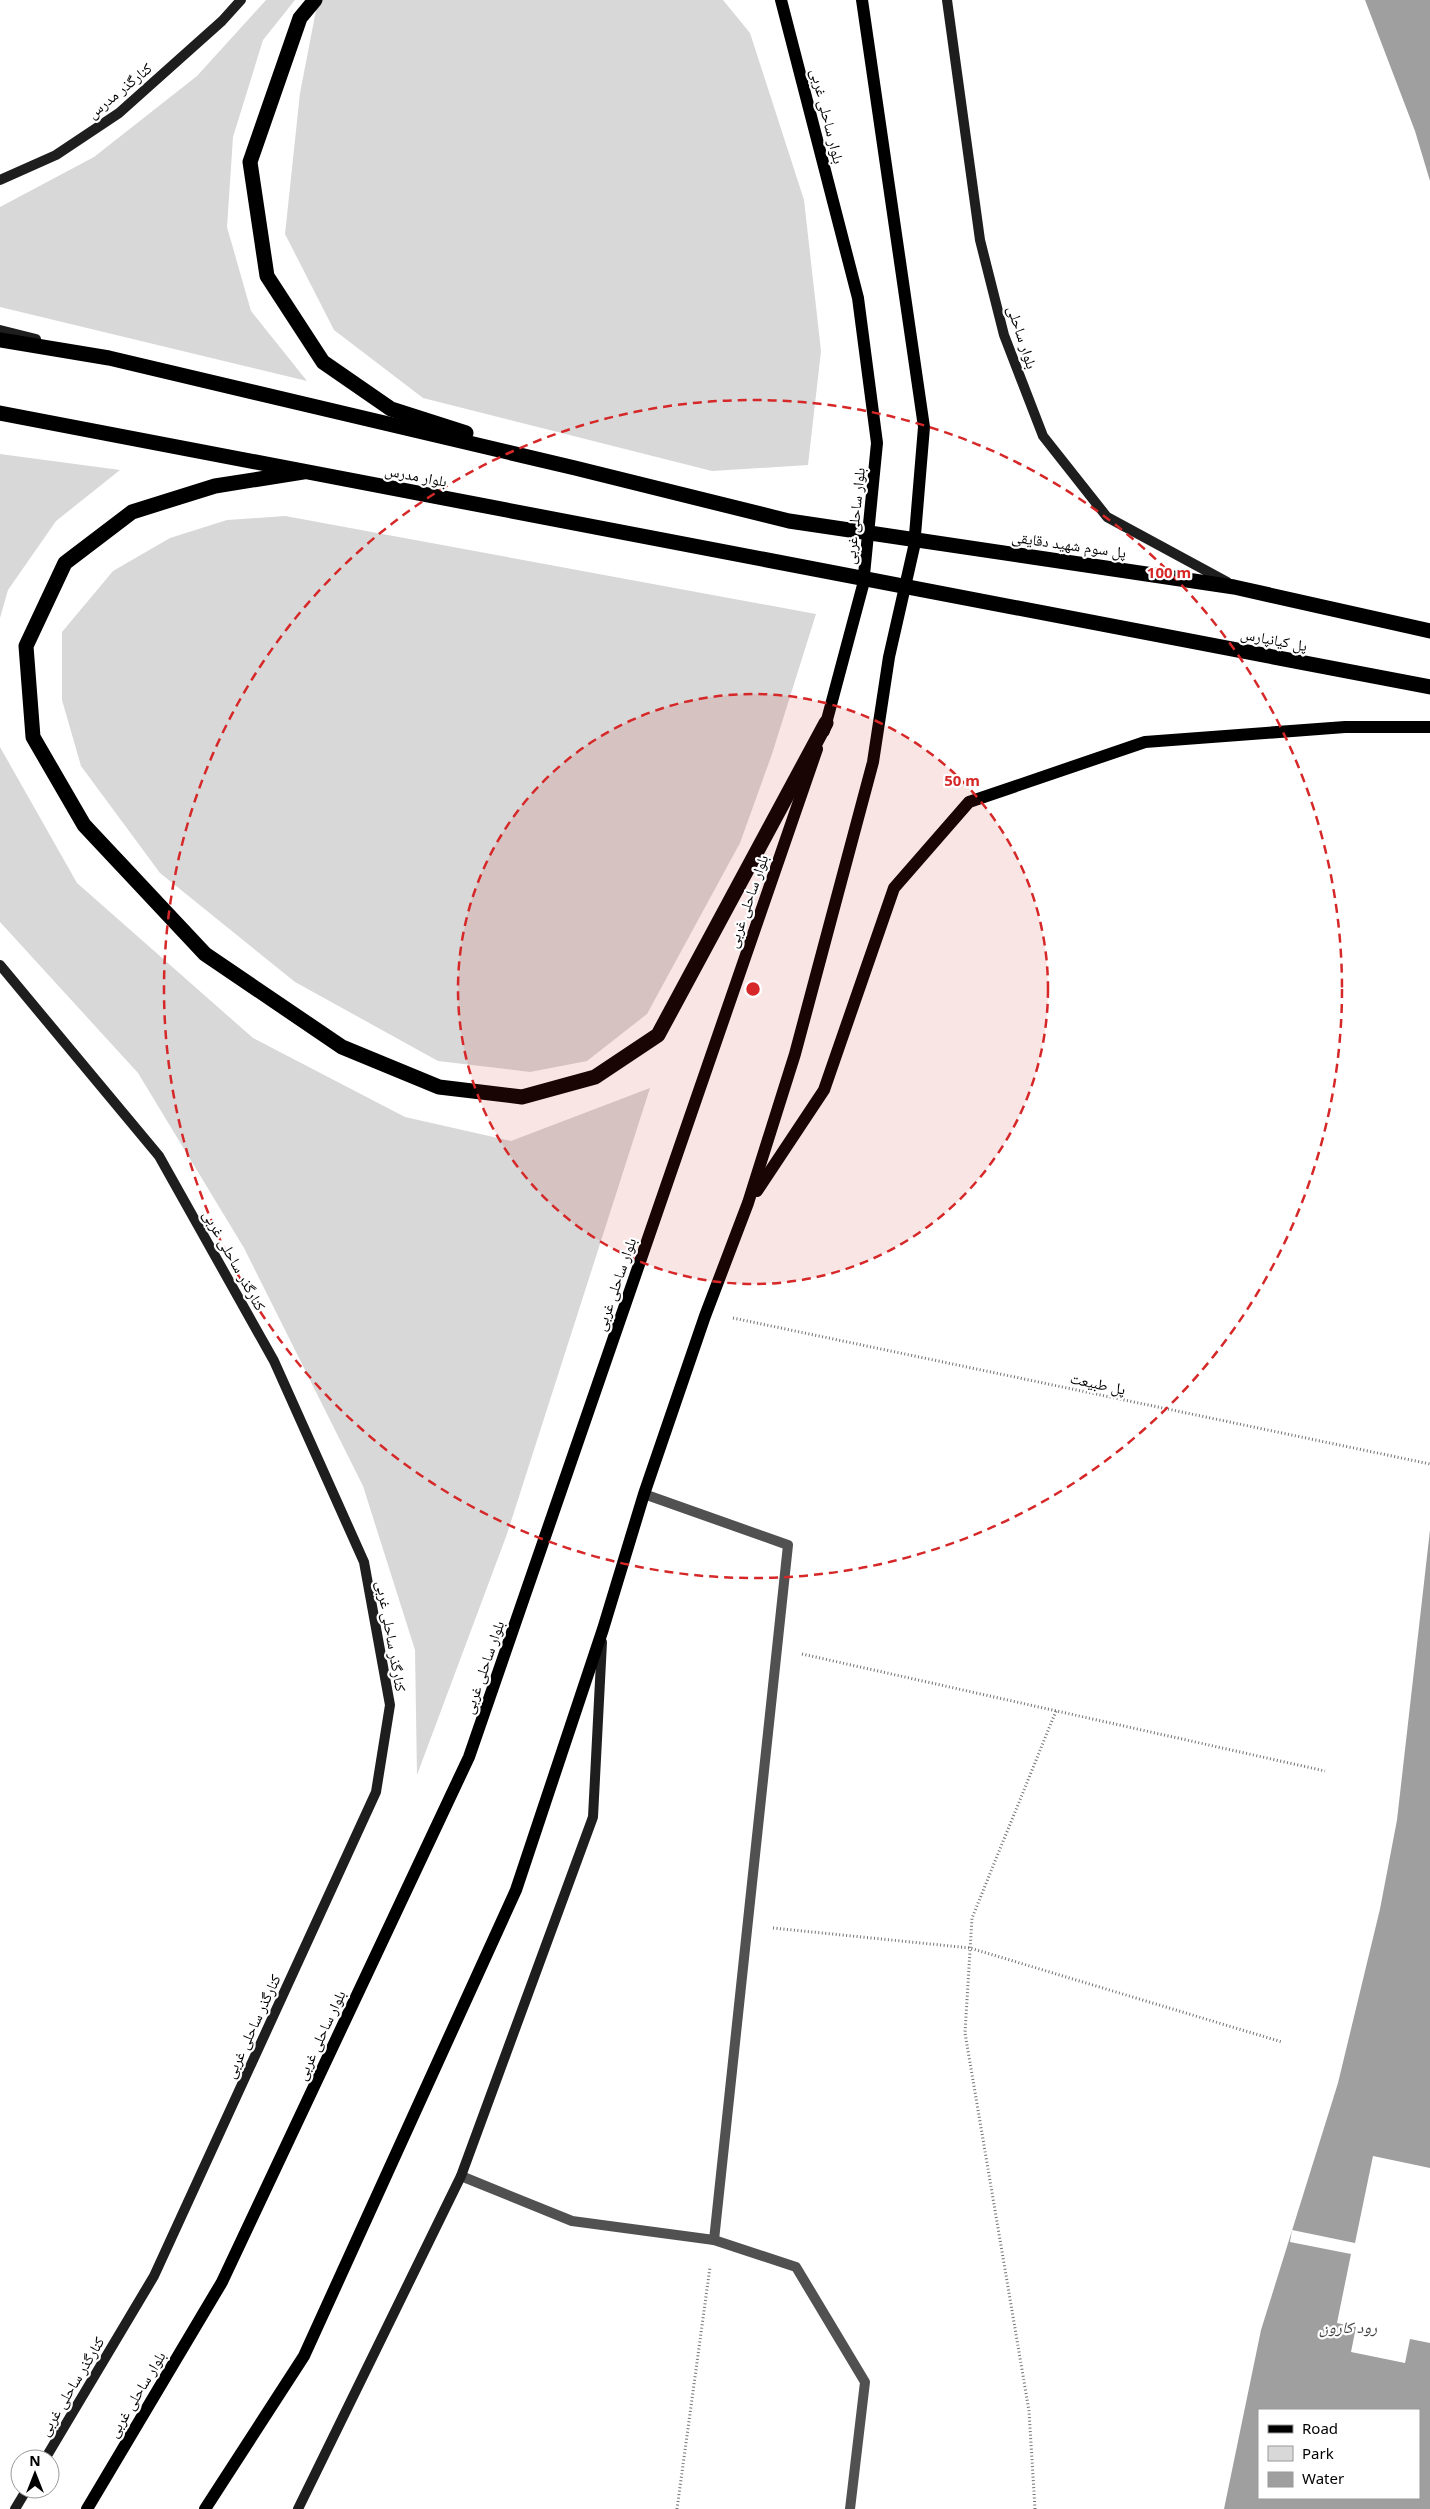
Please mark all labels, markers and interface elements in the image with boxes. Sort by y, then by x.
street label: کنارگذر مدرس [82,58,156,123]
street label: بلوار ساحلی غربی [806,66,849,166]
street label: بلوار ساحلی [1002,303,1043,371]
street label: بلوار مدرس [383,459,449,492]
street label: بلوار ساحلی غربی [839,467,870,566]
street label: پل سوم شهید دقایقی [1010,526,1128,563]
text: 100 m [1147,562,1191,582]
street label: پل کیانپارس [1239,623,1309,656]
text: 50 m [944,770,980,790]
street label: بلوار ساحلی غربی [722,852,773,951]
centre of rings [744,980,762,998]
street label: کنارگذر ساحلی غربی [198,1206,271,1314]
street label: بلوار ساحلی غربی [590,1235,641,1334]
street label: پل طبیعت [1068,1367,1127,1400]
street label: کنارگذر ساحلی غربی [371,1579,412,1693]
street label: بلوار ساحلی غربی [458,1618,509,1717]
street label: کنارگذر ساحلی غربی [219,1971,286,2082]
street label: بلوار ساحلی غربی [290,1987,351,2084]
water label: رود کارون [1319,2316,1377,2338]
street label: کنارگذر ساحلی غربی [33,2333,109,2440]
street label: بلوار ساحلی غربی [102,2347,170,2441]
legend [1258,2409,1420,2499]
text: Road [1302,2418,1338,2438]
text: Park [1302,2443,1334,2463]
north arrow [10,2449,60,2499]
text: N [29,2451,41,2470]
text: Water [1302,2468,1344,2488]

